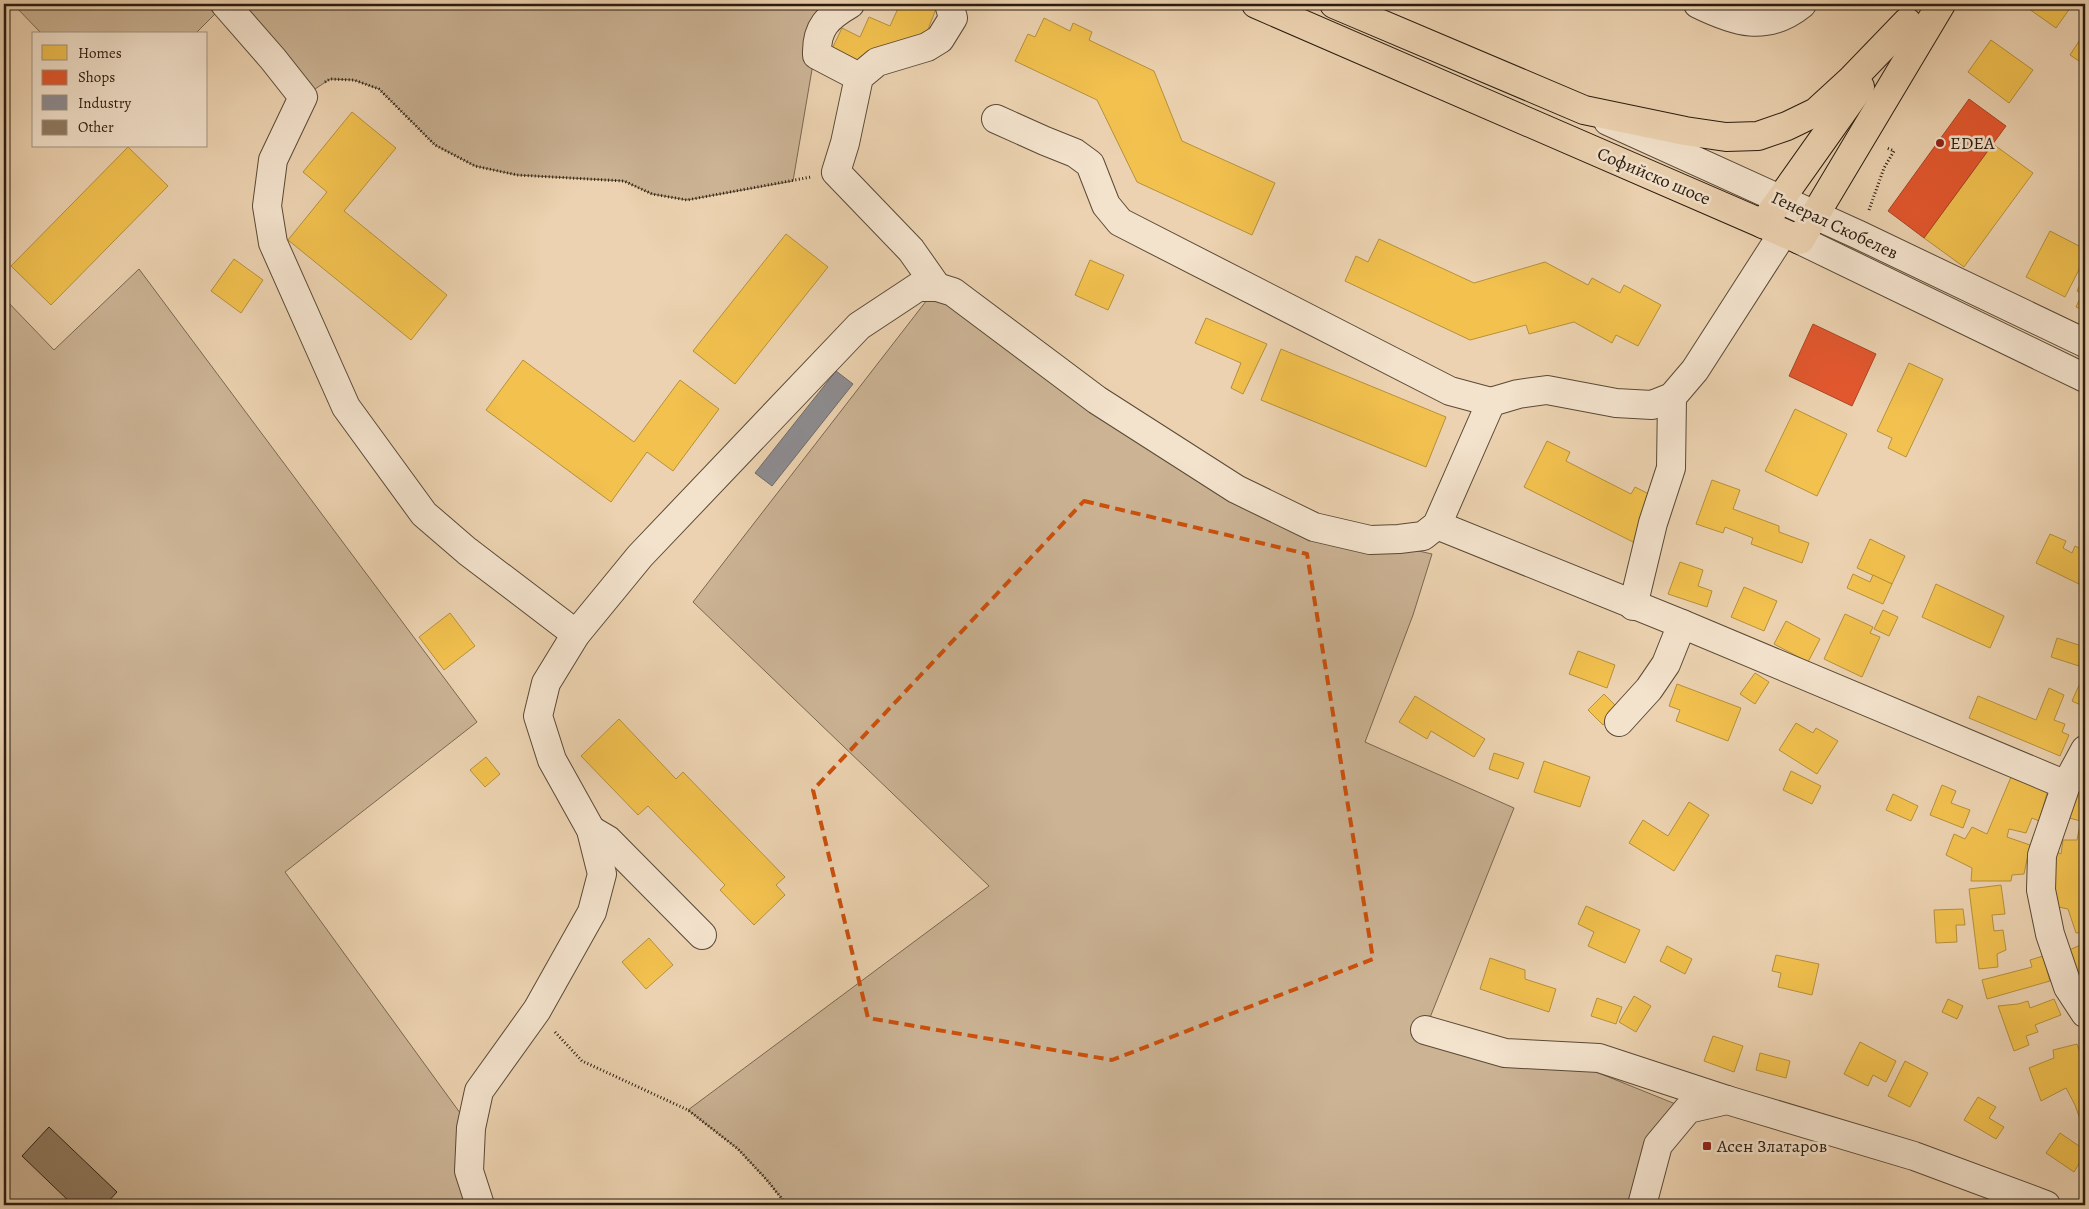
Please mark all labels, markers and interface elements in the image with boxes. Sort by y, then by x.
legend [32,32,208,148]
text: Homes [78,43,122,63]
text: Shops [78,67,115,87]
text: Industry [78,93,132,113]
text: Other [78,117,114,137]
place label: EDEA [1950,131,1995,155]
marker: EDEA [1934,137,1946,149]
street label: Софийско шосе [1594,141,1714,211]
street label: Генерал Скобелев [1768,185,1902,265]
place label: Асен Златаров [1716,1134,1827,1158]
marker: Асен Златаров [1701,1140,1713,1152]

